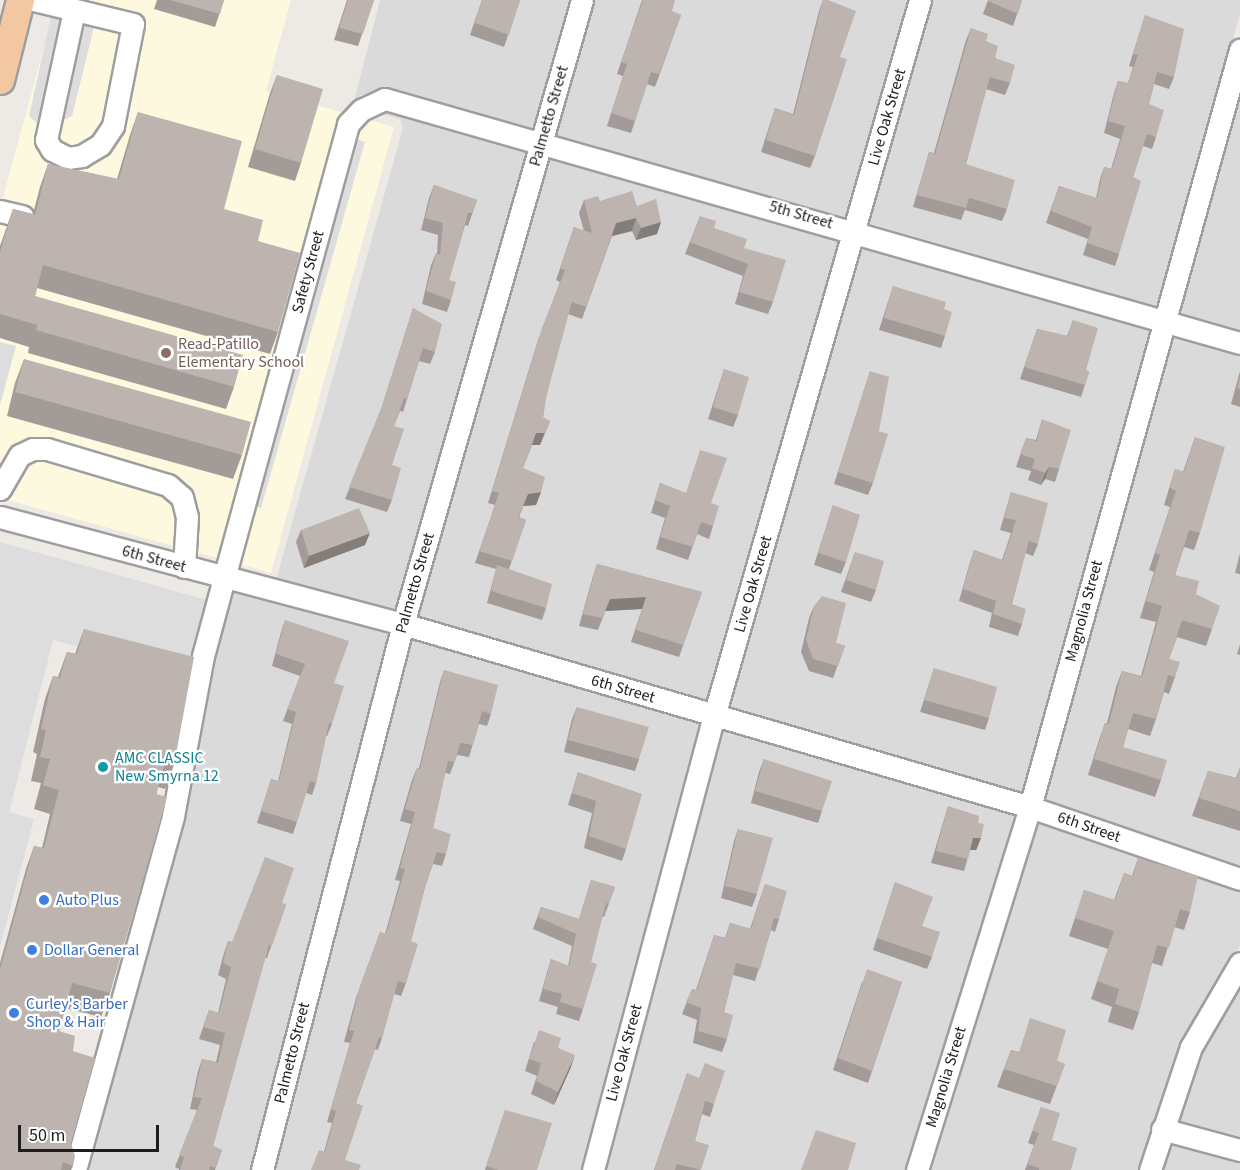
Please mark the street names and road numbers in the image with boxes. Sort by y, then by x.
street label: Palmetto Street [525,63,573,169]
street label: Live Oak Street [864,66,910,168]
street label: 5th Street [767,197,835,233]
street label: Safety Street [288,228,328,316]
street label: Palmetto Street [391,530,439,636]
street label: Live Oak Street [730,533,776,635]
street label: 6th Street [120,541,188,577]
street label: Magnolia Street [1061,558,1107,664]
street label: 6th Street [589,671,657,707]
street label: 6th Street [1055,807,1123,847]
street label: Palmetto Street [270,1000,314,1106]
street label: Live Oak Street [602,1002,646,1104]
street label: Magnolia Street [922,1024,970,1130]

